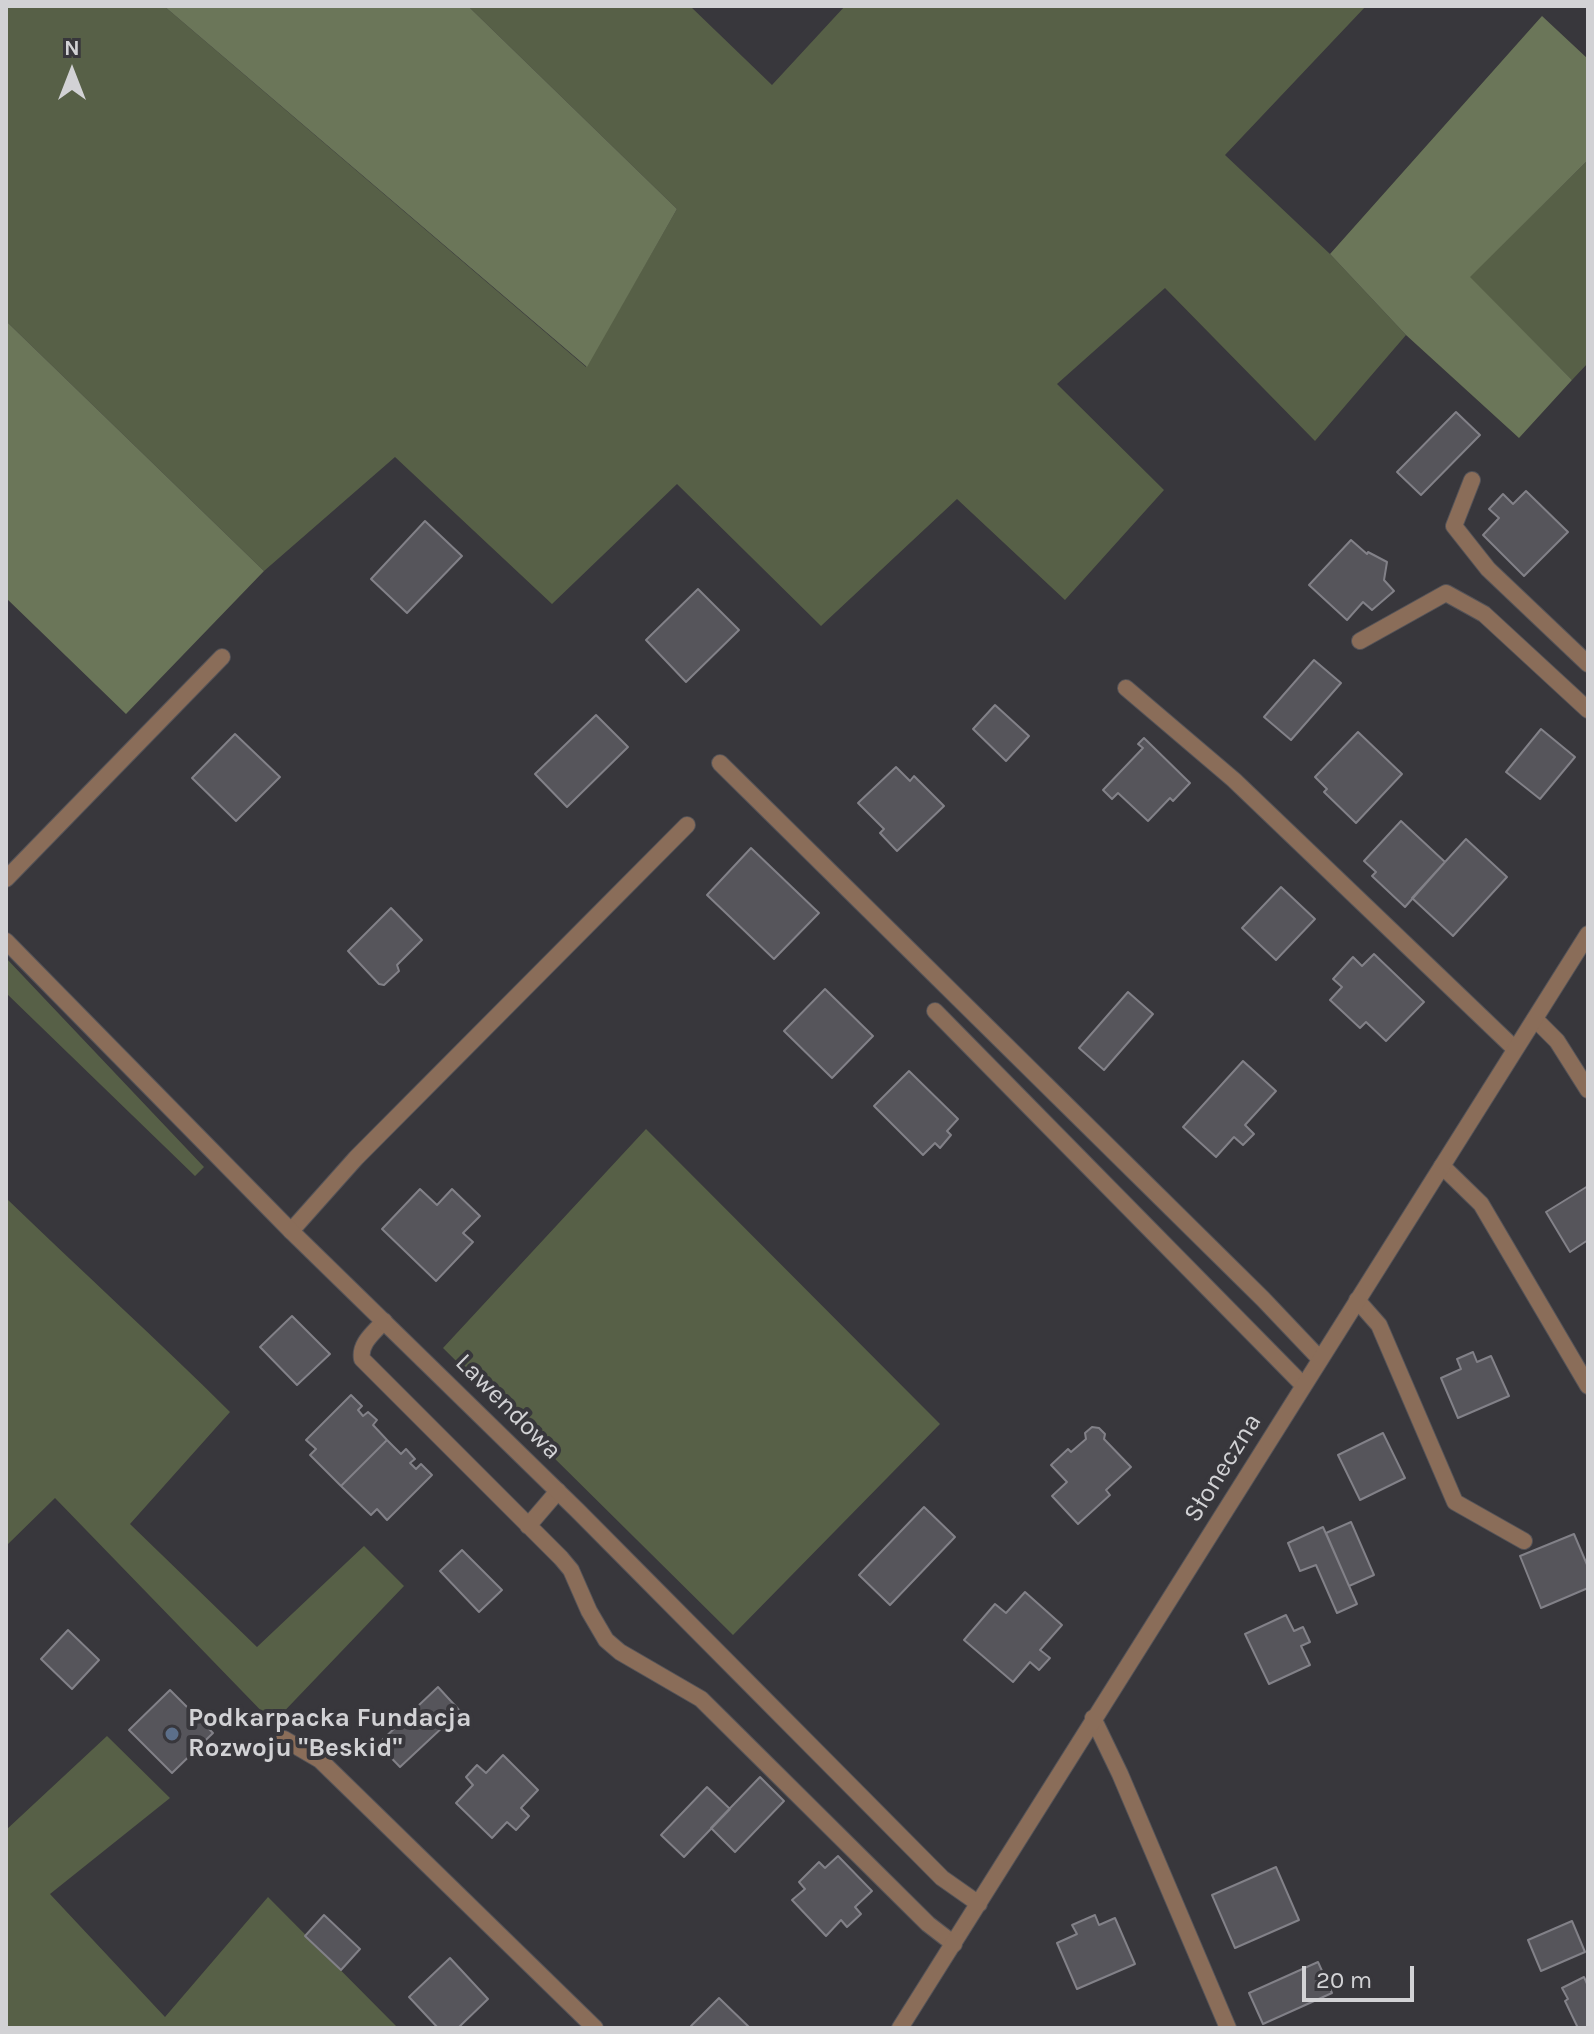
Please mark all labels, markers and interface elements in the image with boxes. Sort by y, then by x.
north arrow [32,32,112,112]
text: N [64,35,80,61]
street label: Lawendowa [448,1347,568,1467]
street label: Słoneczna [1177,1408,1269,1528]
place label: Podkarpacka Fundacja Rozwoju "Beskid" [188,1703,472,1764]
marker: Podkarpacka Fundacja Rozwoju "Beskid" [163,1725,181,1743]
scale bar [1306,1950,1418,2000]
text: 20 m [1316,1966,1372,1994]

